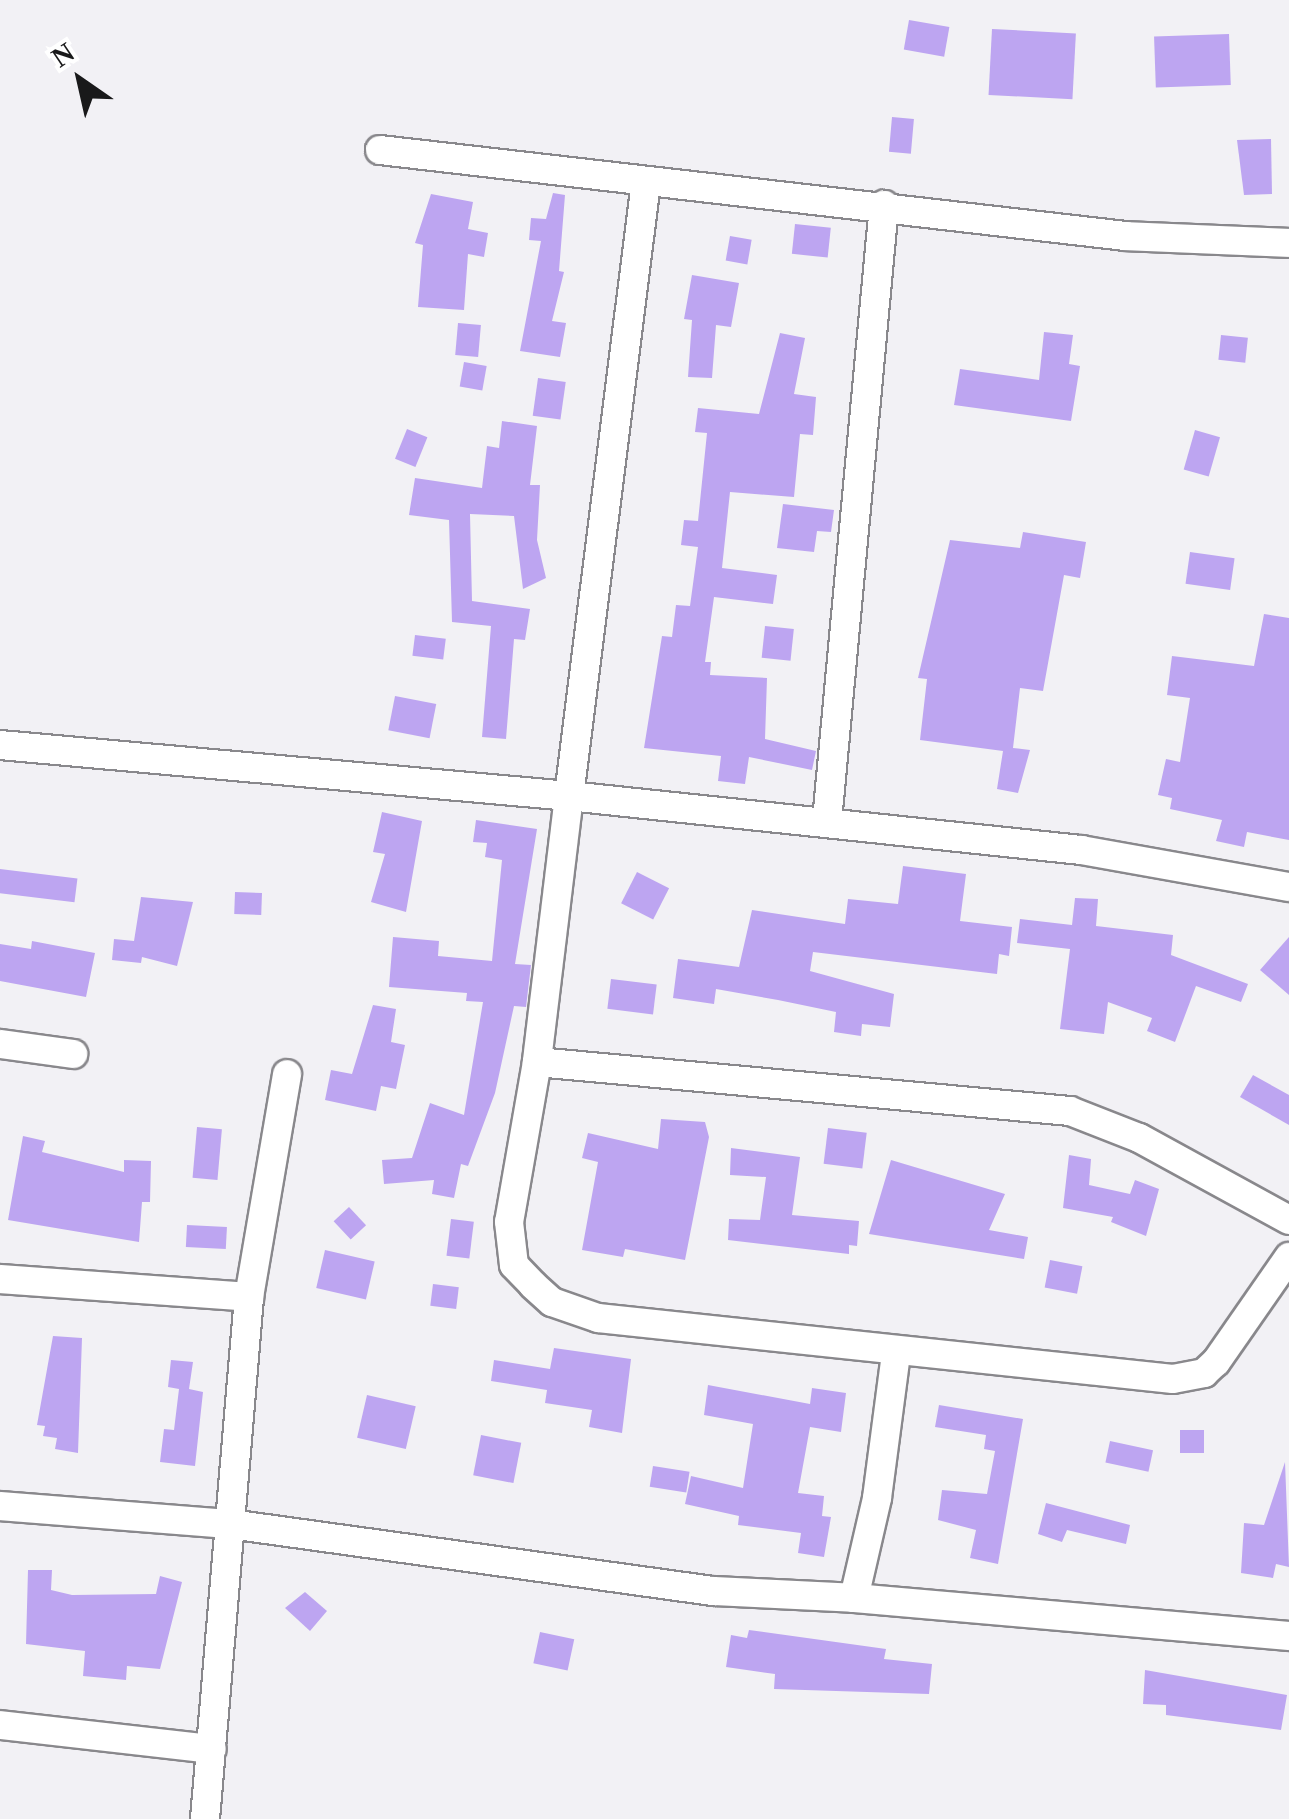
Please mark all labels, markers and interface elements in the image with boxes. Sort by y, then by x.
north arrow [30,30,130,130]
text: N [46,36,80,73]

